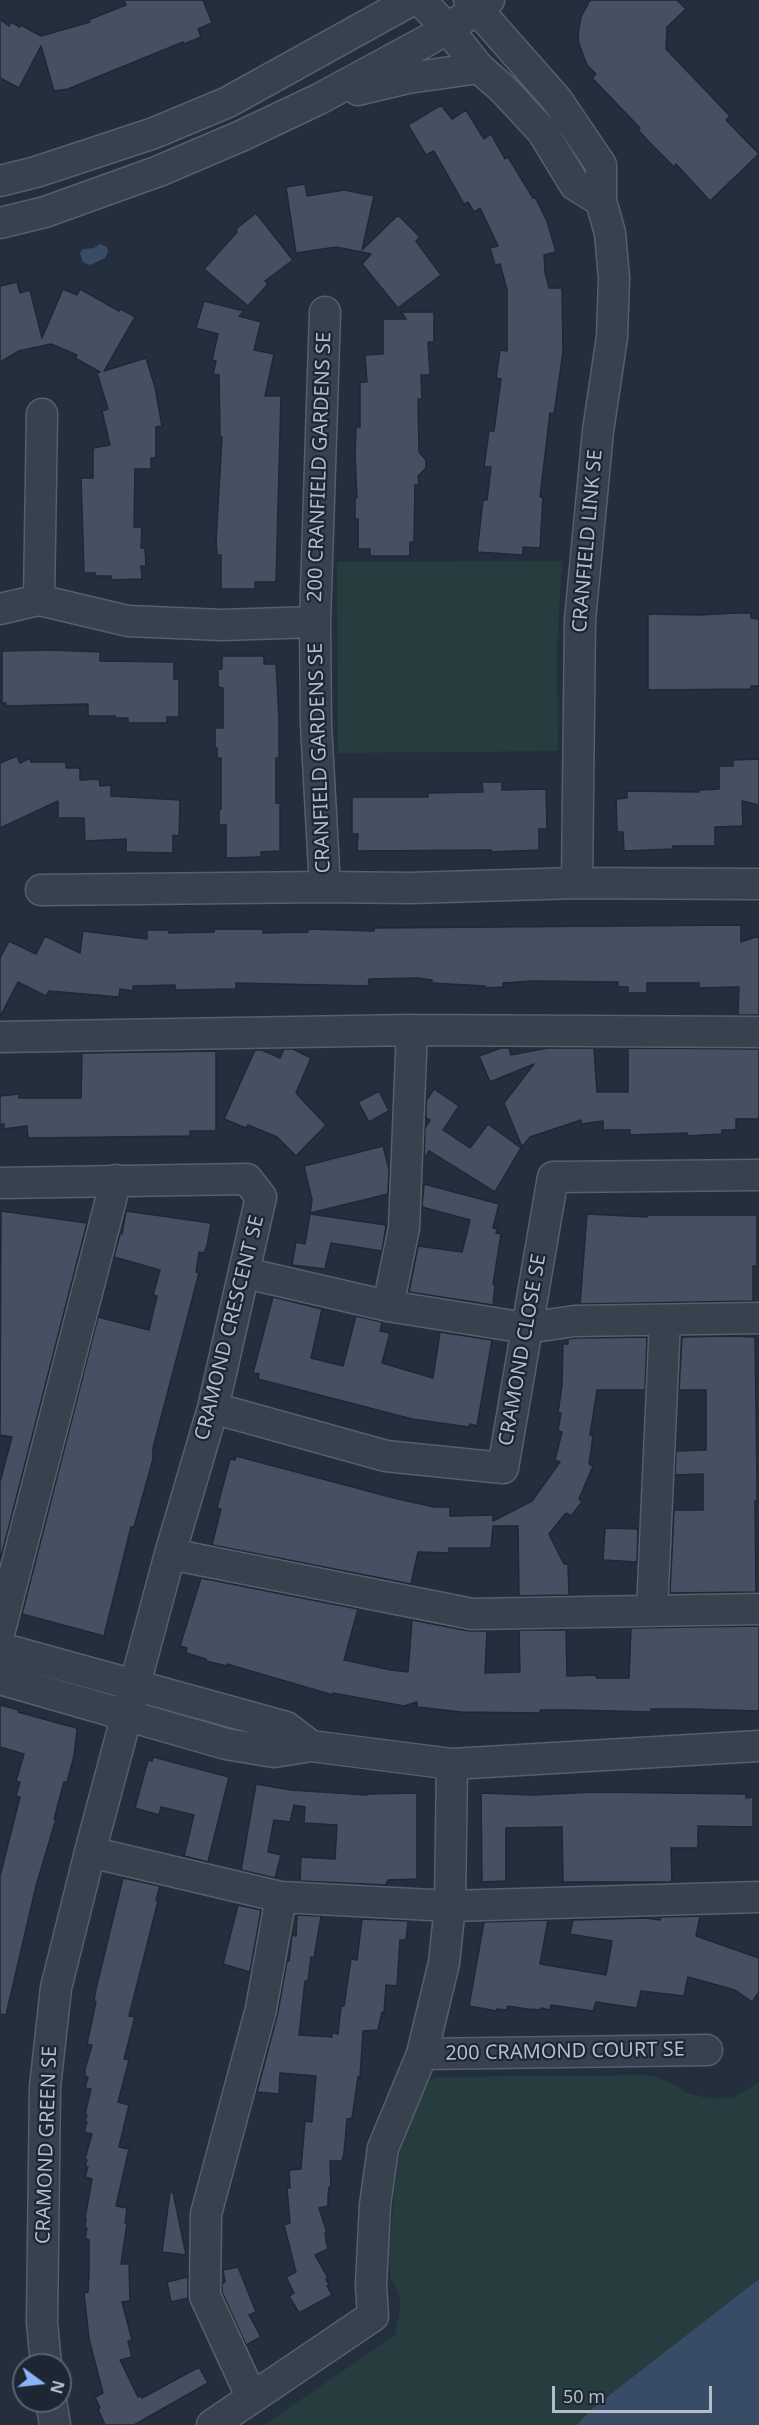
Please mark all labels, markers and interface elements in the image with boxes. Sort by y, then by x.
street label: 200 CRANFIELD GARDENS SE [303,332,337,602]
street label: CRANFIELD LINK SE [568,448,608,634]
street label: CRANFIELD GARDENS SE [304,642,336,874]
street label: CRAMOND CRESCENT SE [190,1213,270,1443]
street label: CRAMOND CLOSE SE [494,1252,552,1448]
street label: 200 CRAMOND COURT SE [445,2038,685,2066]
street label: CRAMOND GREEN SE [32,2045,62,2245]
north arrow [12,2353,72,2413]
scale bar [555,2374,716,2412]
text: N [45,2378,70,2396]
text: 50 m [563,2384,605,2408]

